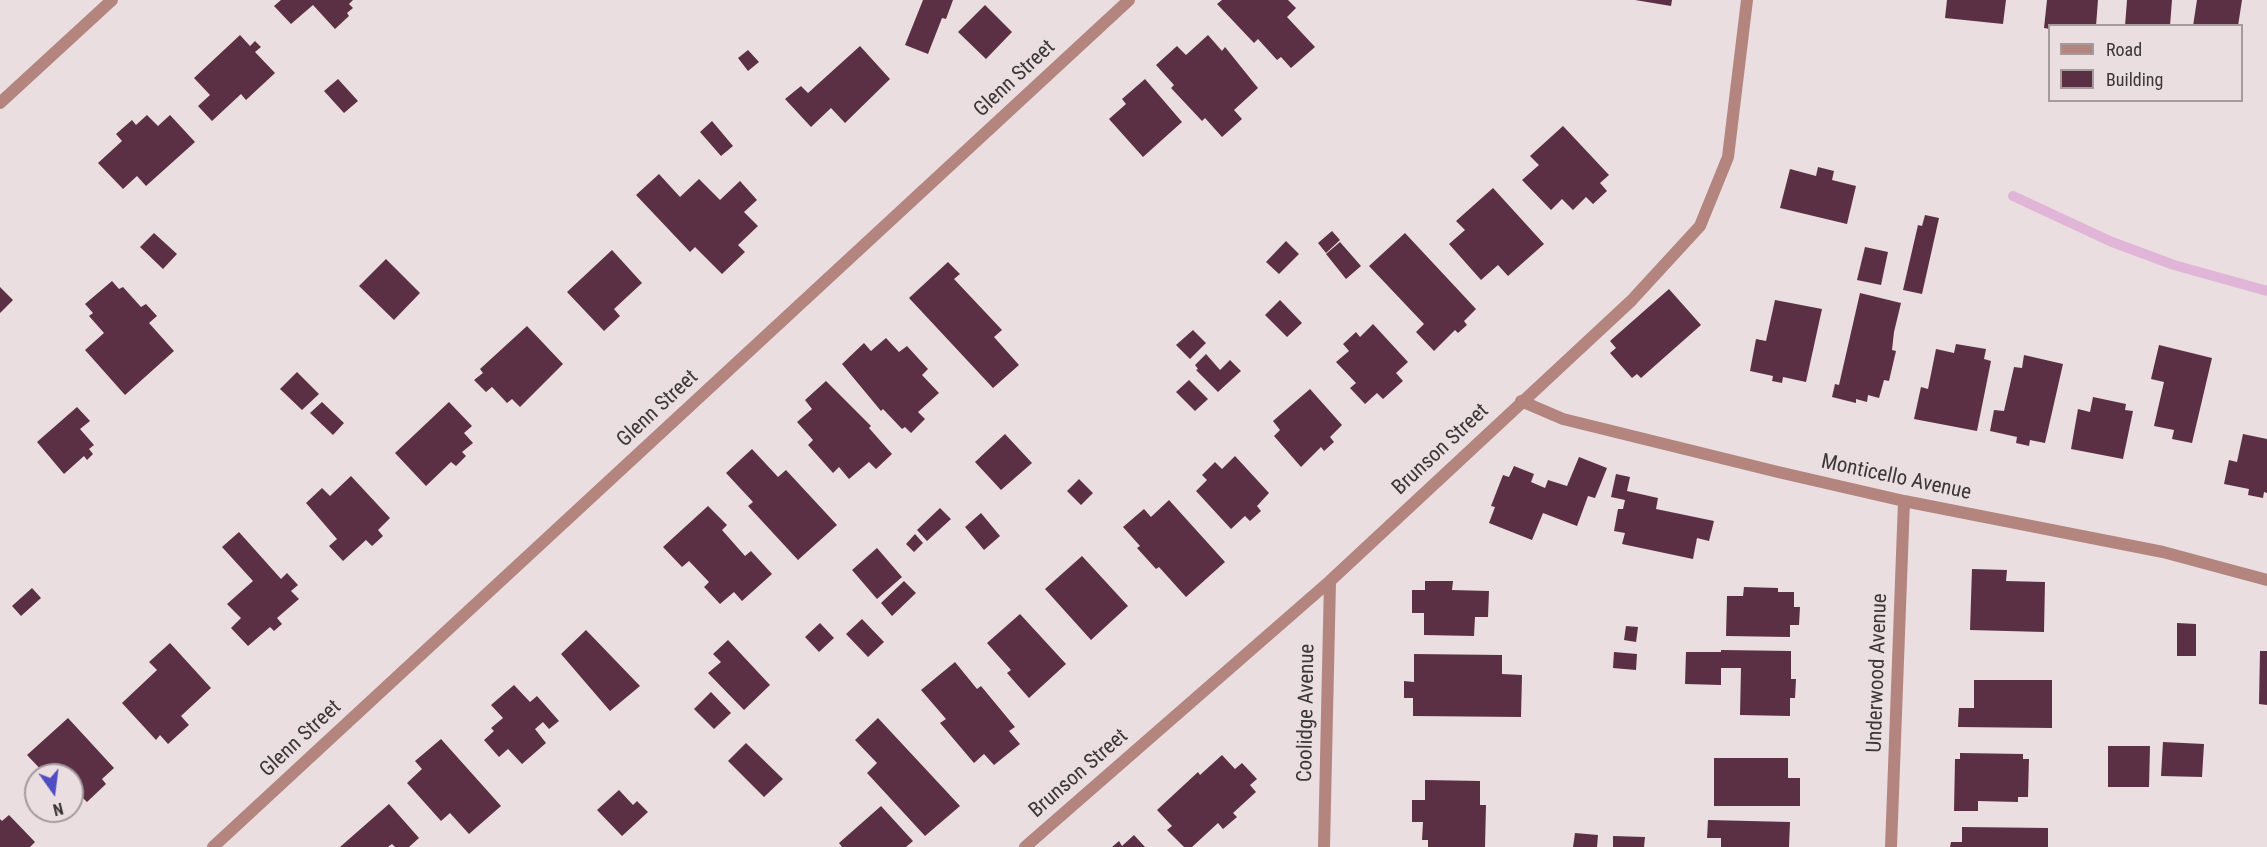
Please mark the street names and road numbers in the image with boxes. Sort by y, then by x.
street label: Glenn Street [969,35,1061,123]
street label: Glenn Street [612,365,704,453]
street label: Brunson Street [1388,399,1494,501]
street label: Monticello Avenue [1819,450,1973,506]
street label: Underwood Avenue [1863,593,1893,753]
street label: Coolidge Avenue [1293,644,1321,782]
street label: Glenn Street [255,695,347,783]
street label: Brunson Street [1025,724,1133,824]

